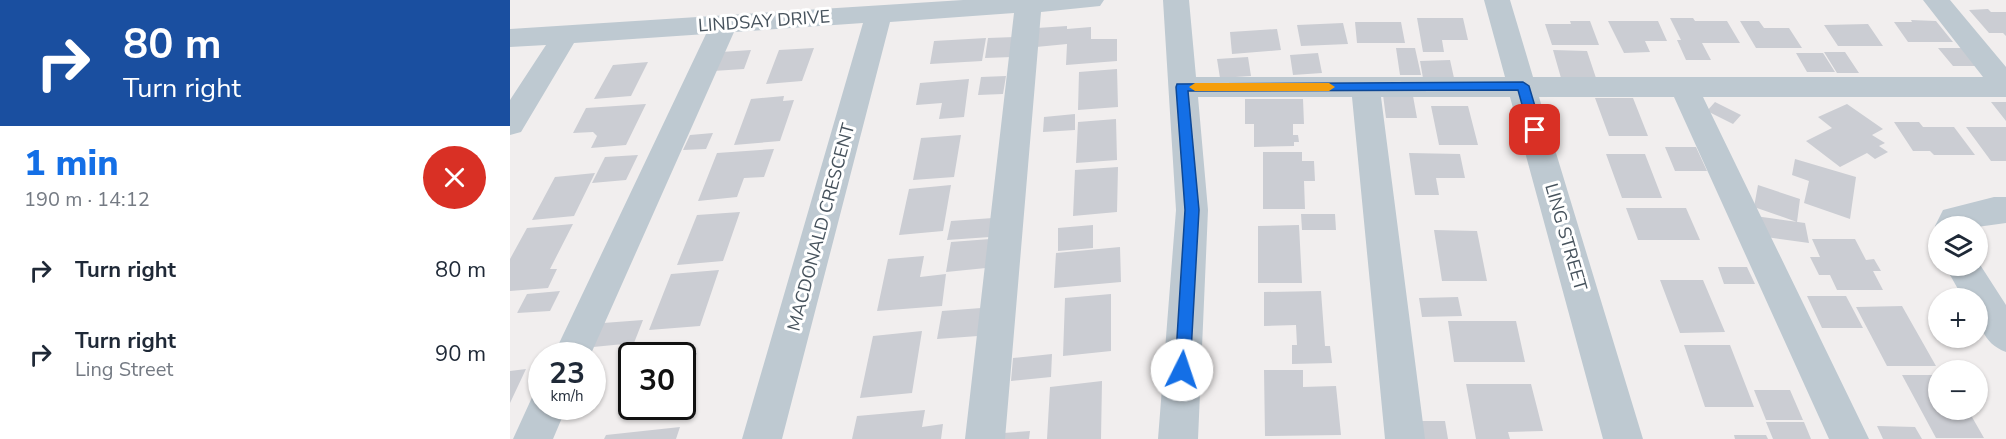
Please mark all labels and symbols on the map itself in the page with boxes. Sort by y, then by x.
street label: LINDSAY DRIVE [697,4,831,38]
pin [1509,104,1560,155]
street label: MACDONALD CRESCENT [782,120,860,333]
street label: LING STREET [1539,181,1593,294]
position arrow [1150,338,1214,402]
speed limit sign: 30 [618,342,696,420]

